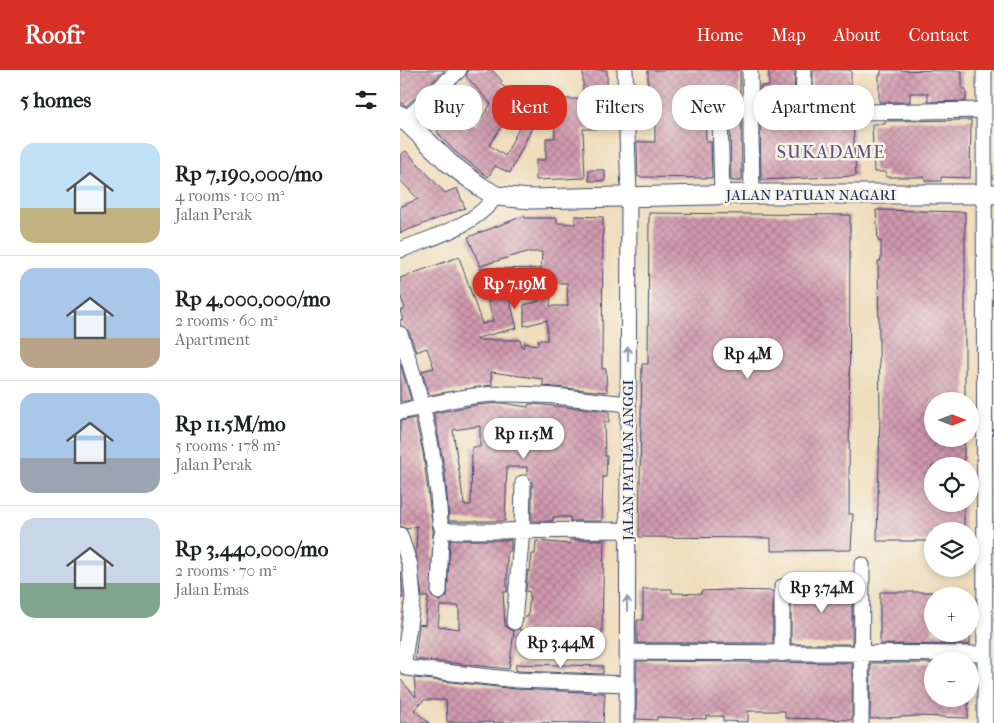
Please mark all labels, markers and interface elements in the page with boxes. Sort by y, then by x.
text: Roofr [25,21,84,49]
text: Home [696,25,743,46]
text: Map [771,25,806,46]
text: About [834,25,880,46]
text: Contact [908,25,969,46]
chip: Buy [415,85,482,130]
chip: Rent [492,85,567,130]
chip: Filters [577,85,662,130]
chip: New [672,85,744,130]
chip: Apartment [754,85,874,130]
icon: filters [352,86,380,114]
text: 5 homes [20,88,91,112]
district label: SUKADAME [777,142,885,163]
text: Rp 7,190,000/mo [175,162,323,186]
icon: home [60,163,120,223]
text: 4 rooms · 100 m² [175,186,285,205]
street label: JALAN PATUAN NAGARI [725,186,896,204]
text: Jalan Perak [175,205,252,224]
pin: Rp 7.19M [463,268,567,310]
text: Rp 7.19M [484,274,546,293]
text: Rp 4,000,000/mo [175,287,330,311]
icon: home [60,288,120,348]
text: 2 rooms · 60 m² [175,311,278,330]
text: Apartment [175,330,250,349]
pin: Rp 4M [713,338,783,380]
text: Rp 4M [724,344,772,363]
one-way arrow [623,347,633,363]
street label: JALAN PATUAN ANGGI [619,379,637,541]
north arrow [924,392,979,448]
map controls [924,392,979,707]
text: Rp 11.5M/mo [175,412,286,436]
icon: home [60,413,120,473]
pin: Rp 11.5M [472,418,576,460]
text: Rp 11.5M [494,424,554,443]
text: 5 rooms · 178 m² [175,436,280,455]
text: Jalan Perak [175,455,252,474]
button: locate [924,457,979,512]
button: layers [924,522,979,577]
text: Rp 3,440,000/mo [175,537,328,561]
icon: home [60,538,120,598]
text: 2 rooms · 70 m² [175,561,277,580]
pin: Rp 3.74M [770,572,874,614]
text: Rp 3.74M [790,578,854,597]
text: Jalan Emas [175,580,249,599]
button: + [924,587,979,642]
one-way arrow [622,597,632,613]
pin: Rp 3.44M [509,626,613,669]
text: Rp 3.44M [527,633,595,652]
button: − [924,652,979,707]

